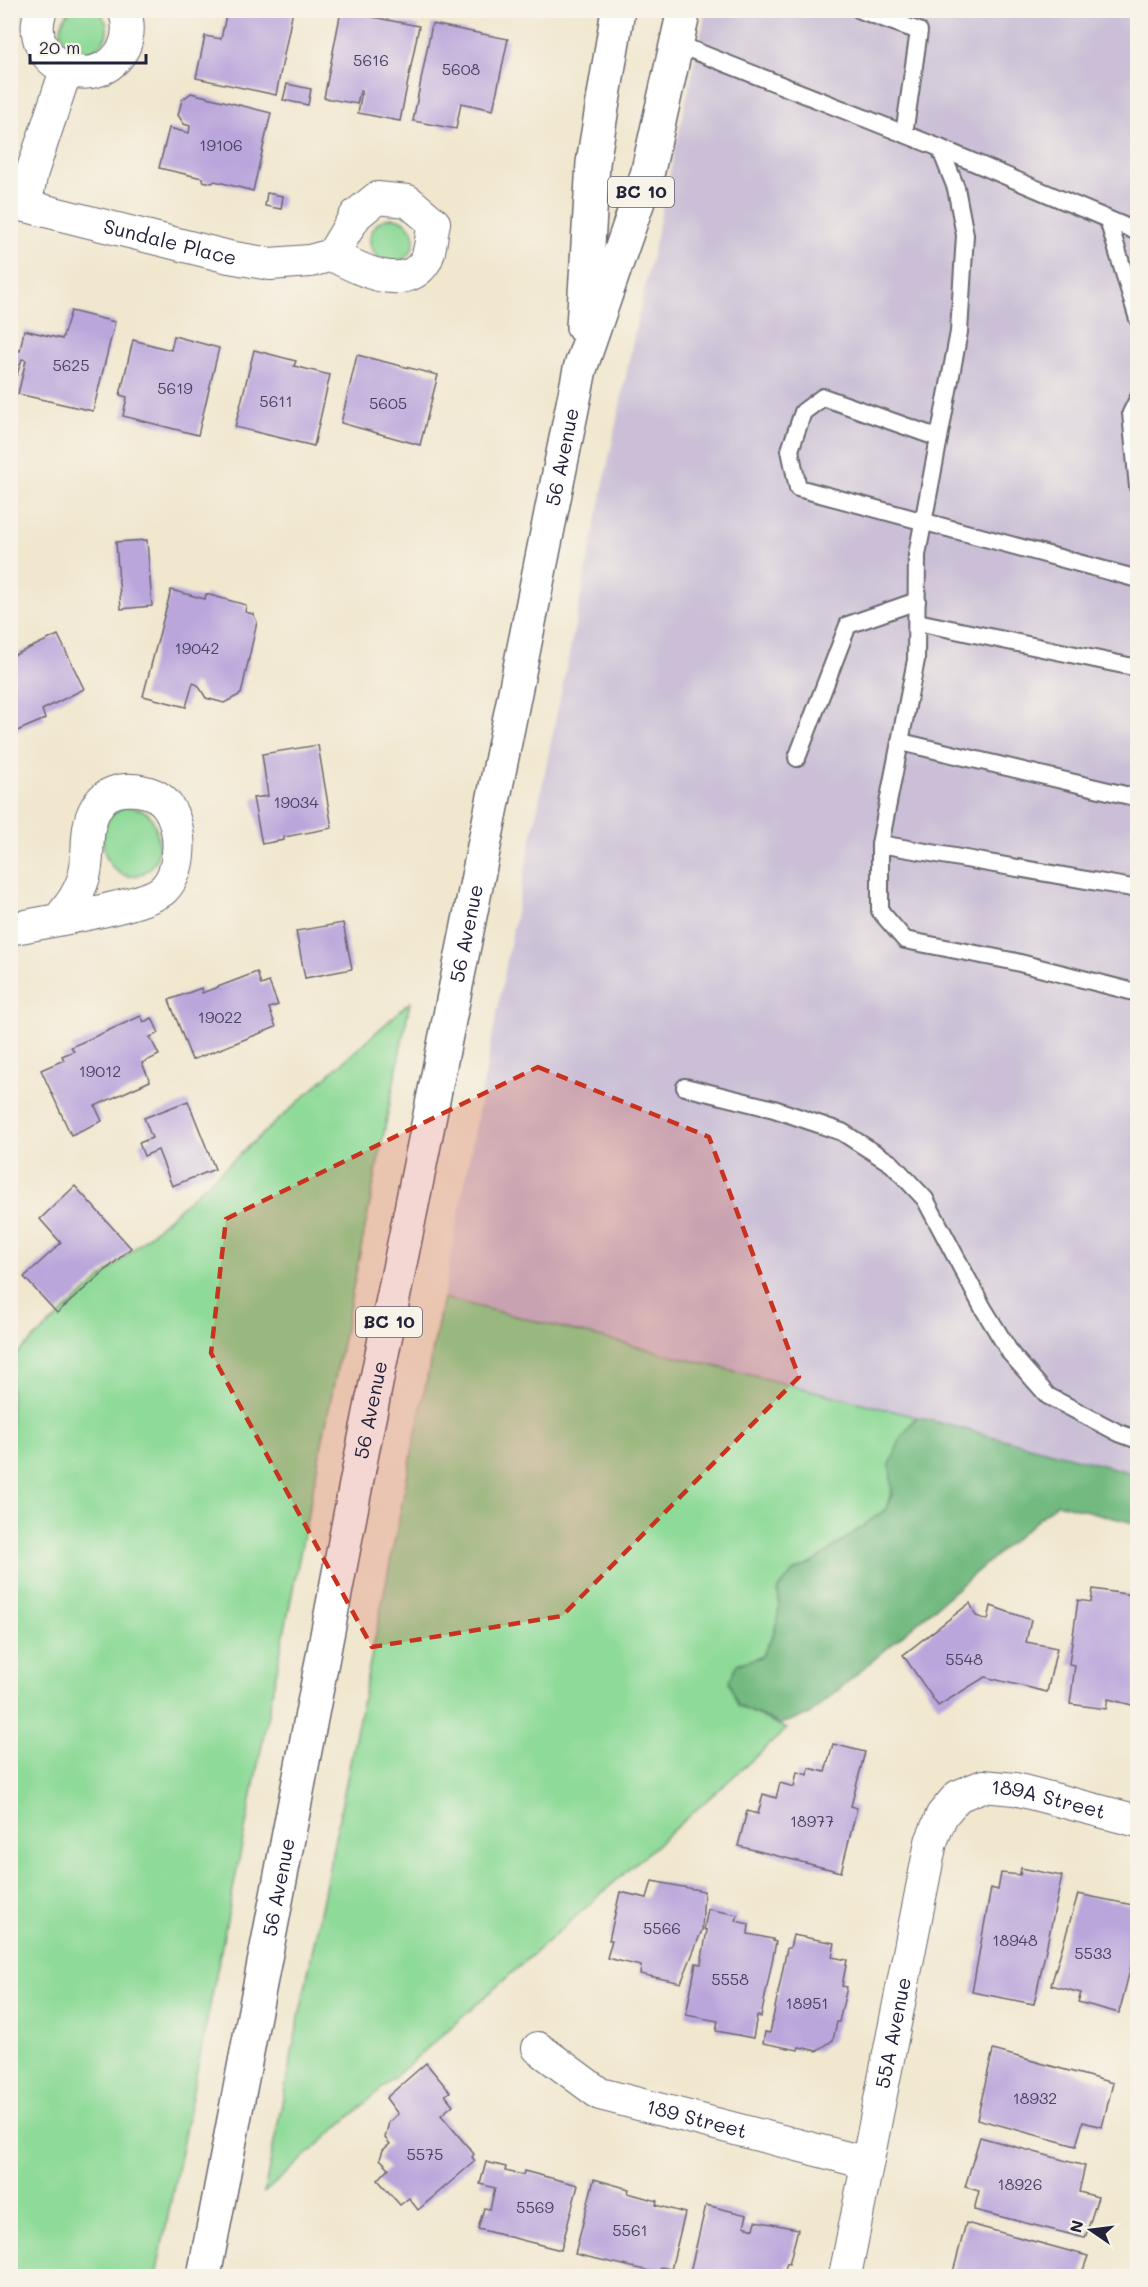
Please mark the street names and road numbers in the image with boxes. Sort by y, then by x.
road number: BC 10 [608,177,674,207]
street label: Sundale Place [101,212,239,270]
street label: 56 Avenue [539,405,584,508]
street label: 56 Avenue [443,882,488,985]
road number: BC 10 [356,1307,422,1337]
street label: 56 Avenue [347,1358,392,1461]
street label: 189A Street [990,1773,1108,1824]
street label: 56 Avenue [256,1836,300,1938]
street label: 55A Avenue [869,1975,916,2090]
street label: 189 Street [644,2093,750,2143]

